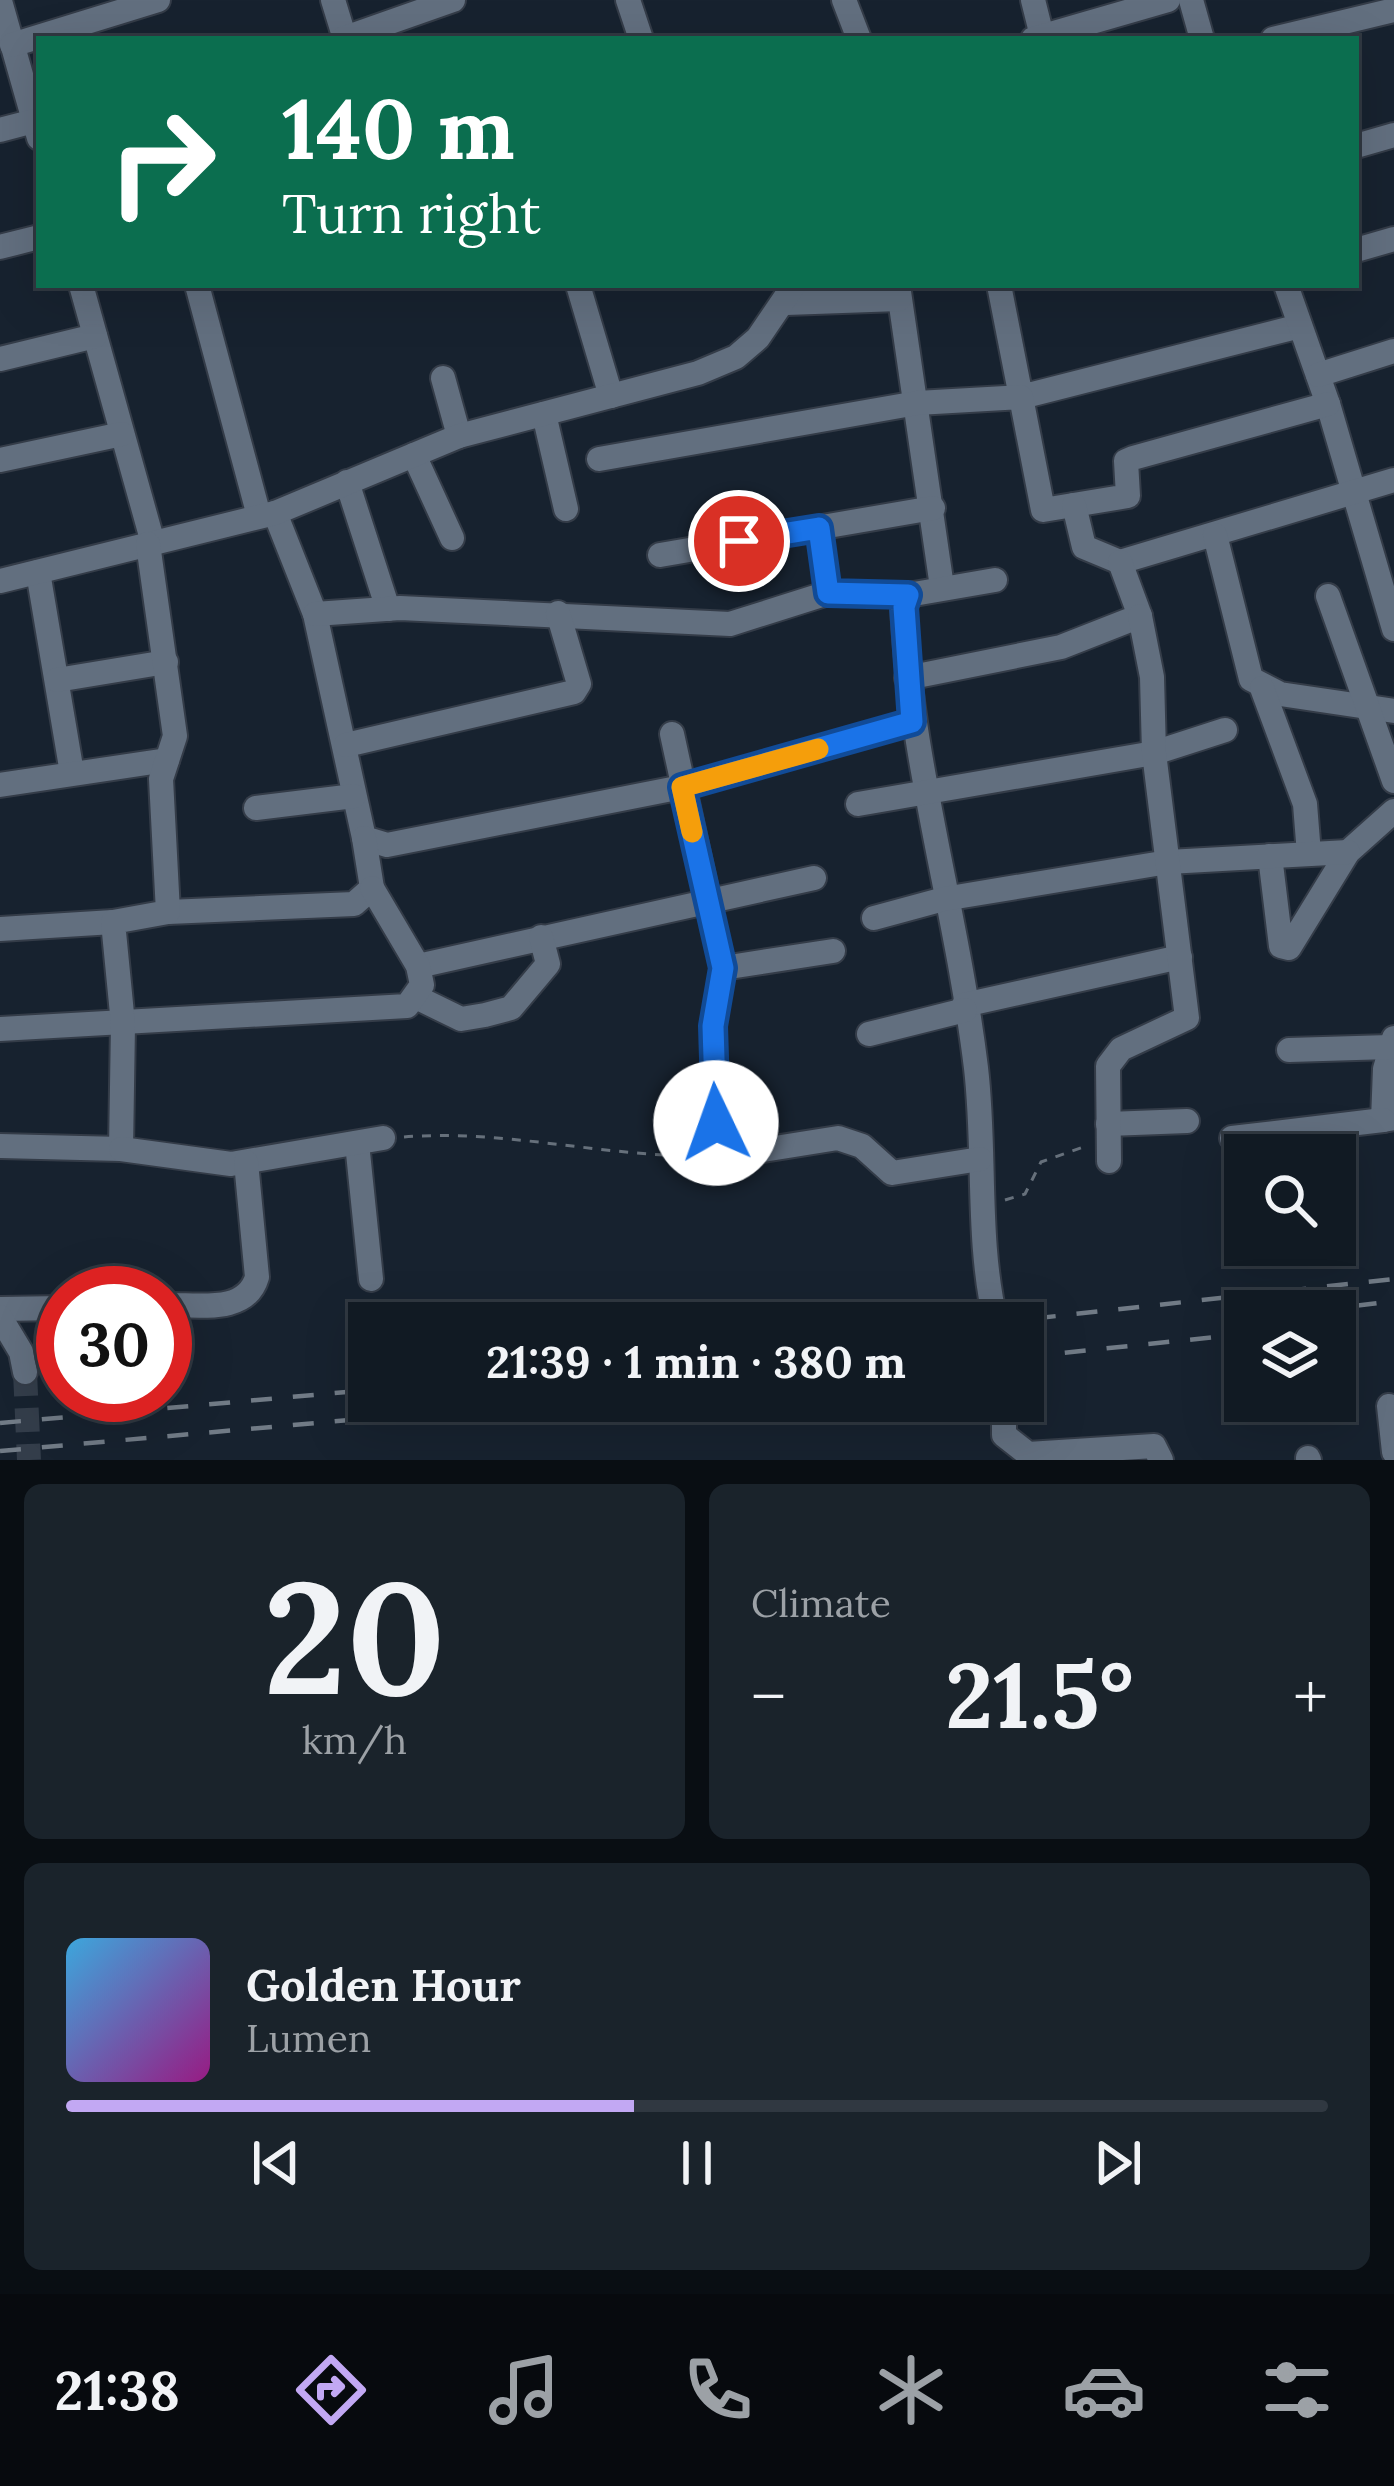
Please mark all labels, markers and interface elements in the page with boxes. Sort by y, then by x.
text: 140 m [282,74,515,182]
icon: right [84,84,240,240]
text: Turn right [282,179,541,248]
pin [688,490,790,592]
icon: arrive [706,508,772,574]
position arrow [653,1060,779,1186]
map controls [1224,1134,1356,1422]
button: search [1224,1134,1356,1266]
speed limit sign: 30 [36,1266,192,1422]
button: layers [1224,1290,1356,1422]
text: 21:39 · 1 min · 380 m [486,1333,906,1390]
text: 20 [263,1537,446,1737]
text: Climate [751,1578,891,1628]
text: 21.5° [945,1637,1134,1753]
text: − [751,1654,786,1738]
text: + [1293,1654,1328,1738]
text: km/h [302,1715,407,1765]
text: Golden Hour [246,1956,521,2013]
text: Lumen [246,2013,372,2063]
icon: previous [243,2130,309,2196]
icon: pause [664,2130,730,2196]
icon: next [1085,2130,1151,2196]
icon: directions [289,2348,373,2432]
icon: music [482,2348,566,2432]
icon: phone [676,2348,760,2432]
icon: climate [869,2348,953,2432]
icon: car [1062,2348,1146,2432]
icon: filters [1255,2348,1339,2432]
text: 21:38 [55,2356,180,2425]

